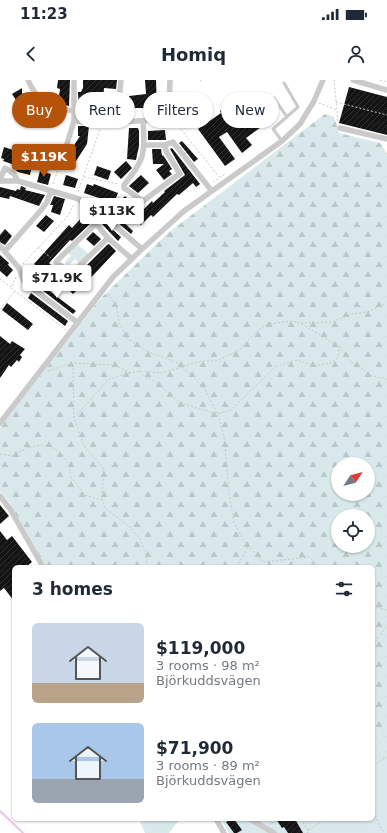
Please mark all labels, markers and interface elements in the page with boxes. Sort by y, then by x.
text: 11:23 [20,5,68,23]
icon: back [20,43,42,65]
icon: person [345,43,367,65]
text: Homiq [161,44,226,65]
chip: Buy [12,92,67,128]
chip: Rent [75,92,135,128]
chip: Filters [143,92,213,128]
chip: New [221,92,279,128]
pin: $119K [16,144,72,178]
text: $119K [21,149,67,164]
pin: $113K [84,198,140,232]
text: $113K [89,203,135,218]
pin: $71.9K [24,265,90,299]
text: $71.9K [31,270,83,285]
north arrow [331,457,375,501]
map controls [331,457,375,553]
button: locate [331,509,375,553]
icon: filters [333,578,355,600]
text: 3 homes [32,579,113,599]
text: $119,000 [156,638,245,658]
icon: home [64,639,112,687]
text: 3 rooms · 98 m² [156,658,260,673]
text: Björkuddsvägen [156,673,261,688]
text: $71,900 [156,738,233,758]
icon: home [64,739,112,787]
text: 3 rooms · 89 m² [156,758,260,773]
text: Björkuddsvägen [156,773,261,788]

